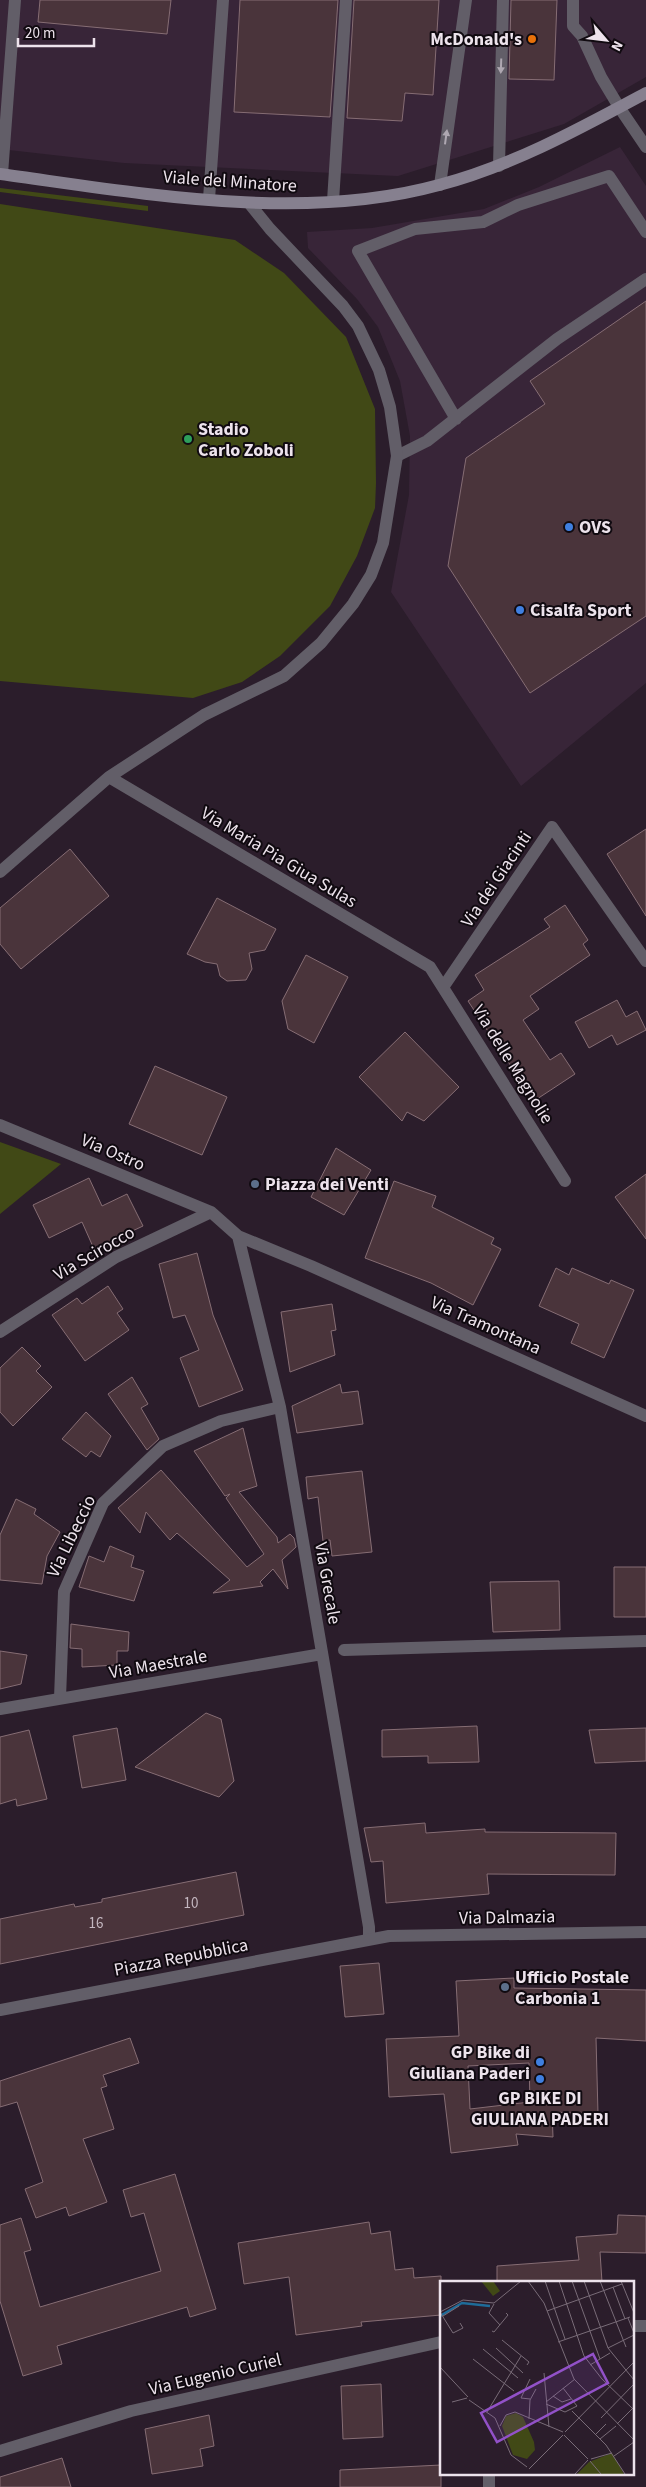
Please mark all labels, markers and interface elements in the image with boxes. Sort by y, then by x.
scale bar [18,15,94,47]
north arrow [581,15,631,65]
text: 20 m [25,23,55,44]
place label: McDonald's [430,27,522,52]
marker: McDonald's [526,33,538,45]
text: N [606,37,628,54]
one-way arrow [497,58,505,74]
one-way arrow [443,129,451,145]
street label: Viale del Minatore [162,164,298,199]
place label: Stadio Carlo Zoboli [198,417,294,463]
marker: Stadio Carlo Zoboli [182,433,194,445]
place label: OVS [579,515,611,540]
marker: OVS [563,521,575,533]
place label: Cisalfa Sport [530,598,631,623]
marker: Cisalfa Sport [514,604,526,616]
street label: Via Maria Pia Giua Sulas [196,801,361,914]
street label: Via dei Giacinti [455,826,538,932]
street label: Via delle Magnolie [466,1000,559,1129]
street label: Via Ostro [77,1128,149,1177]
place label: Piazza dei Venti [265,1172,389,1197]
marker: Piazza dei Venti [249,1178,261,1190]
street label: Via Scirocco [49,1220,139,1287]
street label: Via Tramontana [427,1290,545,1361]
street label: Via Libeccio [41,1491,102,1582]
street label: Via Grecale [308,1540,347,1626]
street label: Via Maestrale [107,1644,209,1685]
house number: 10 [184,1893,198,1914]
street label: Via Dalmazia [459,1904,555,1931]
house number: 16 [89,1913,103,1934]
street label: Piazza Repubblica [112,1932,250,1983]
place label: Ufficio Postale Carbonia 1 [515,1965,629,2011]
marker: Ufficio Postale Carbonia 1 [499,1981,511,1993]
place label: GP Bike di Giuliana Paderi [409,2040,530,2086]
marker: GP Bike di Giuliana Paderi [534,2056,546,2068]
marker: GP BIKE DI GIULIANA PADERI [534,2073,546,2085]
place label: GP BIKE DI GIULIANA PADERI [471,2086,609,2132]
inset map [440,2281,634,2474]
street label: Via Eugenio Curiel [146,2347,284,2402]

